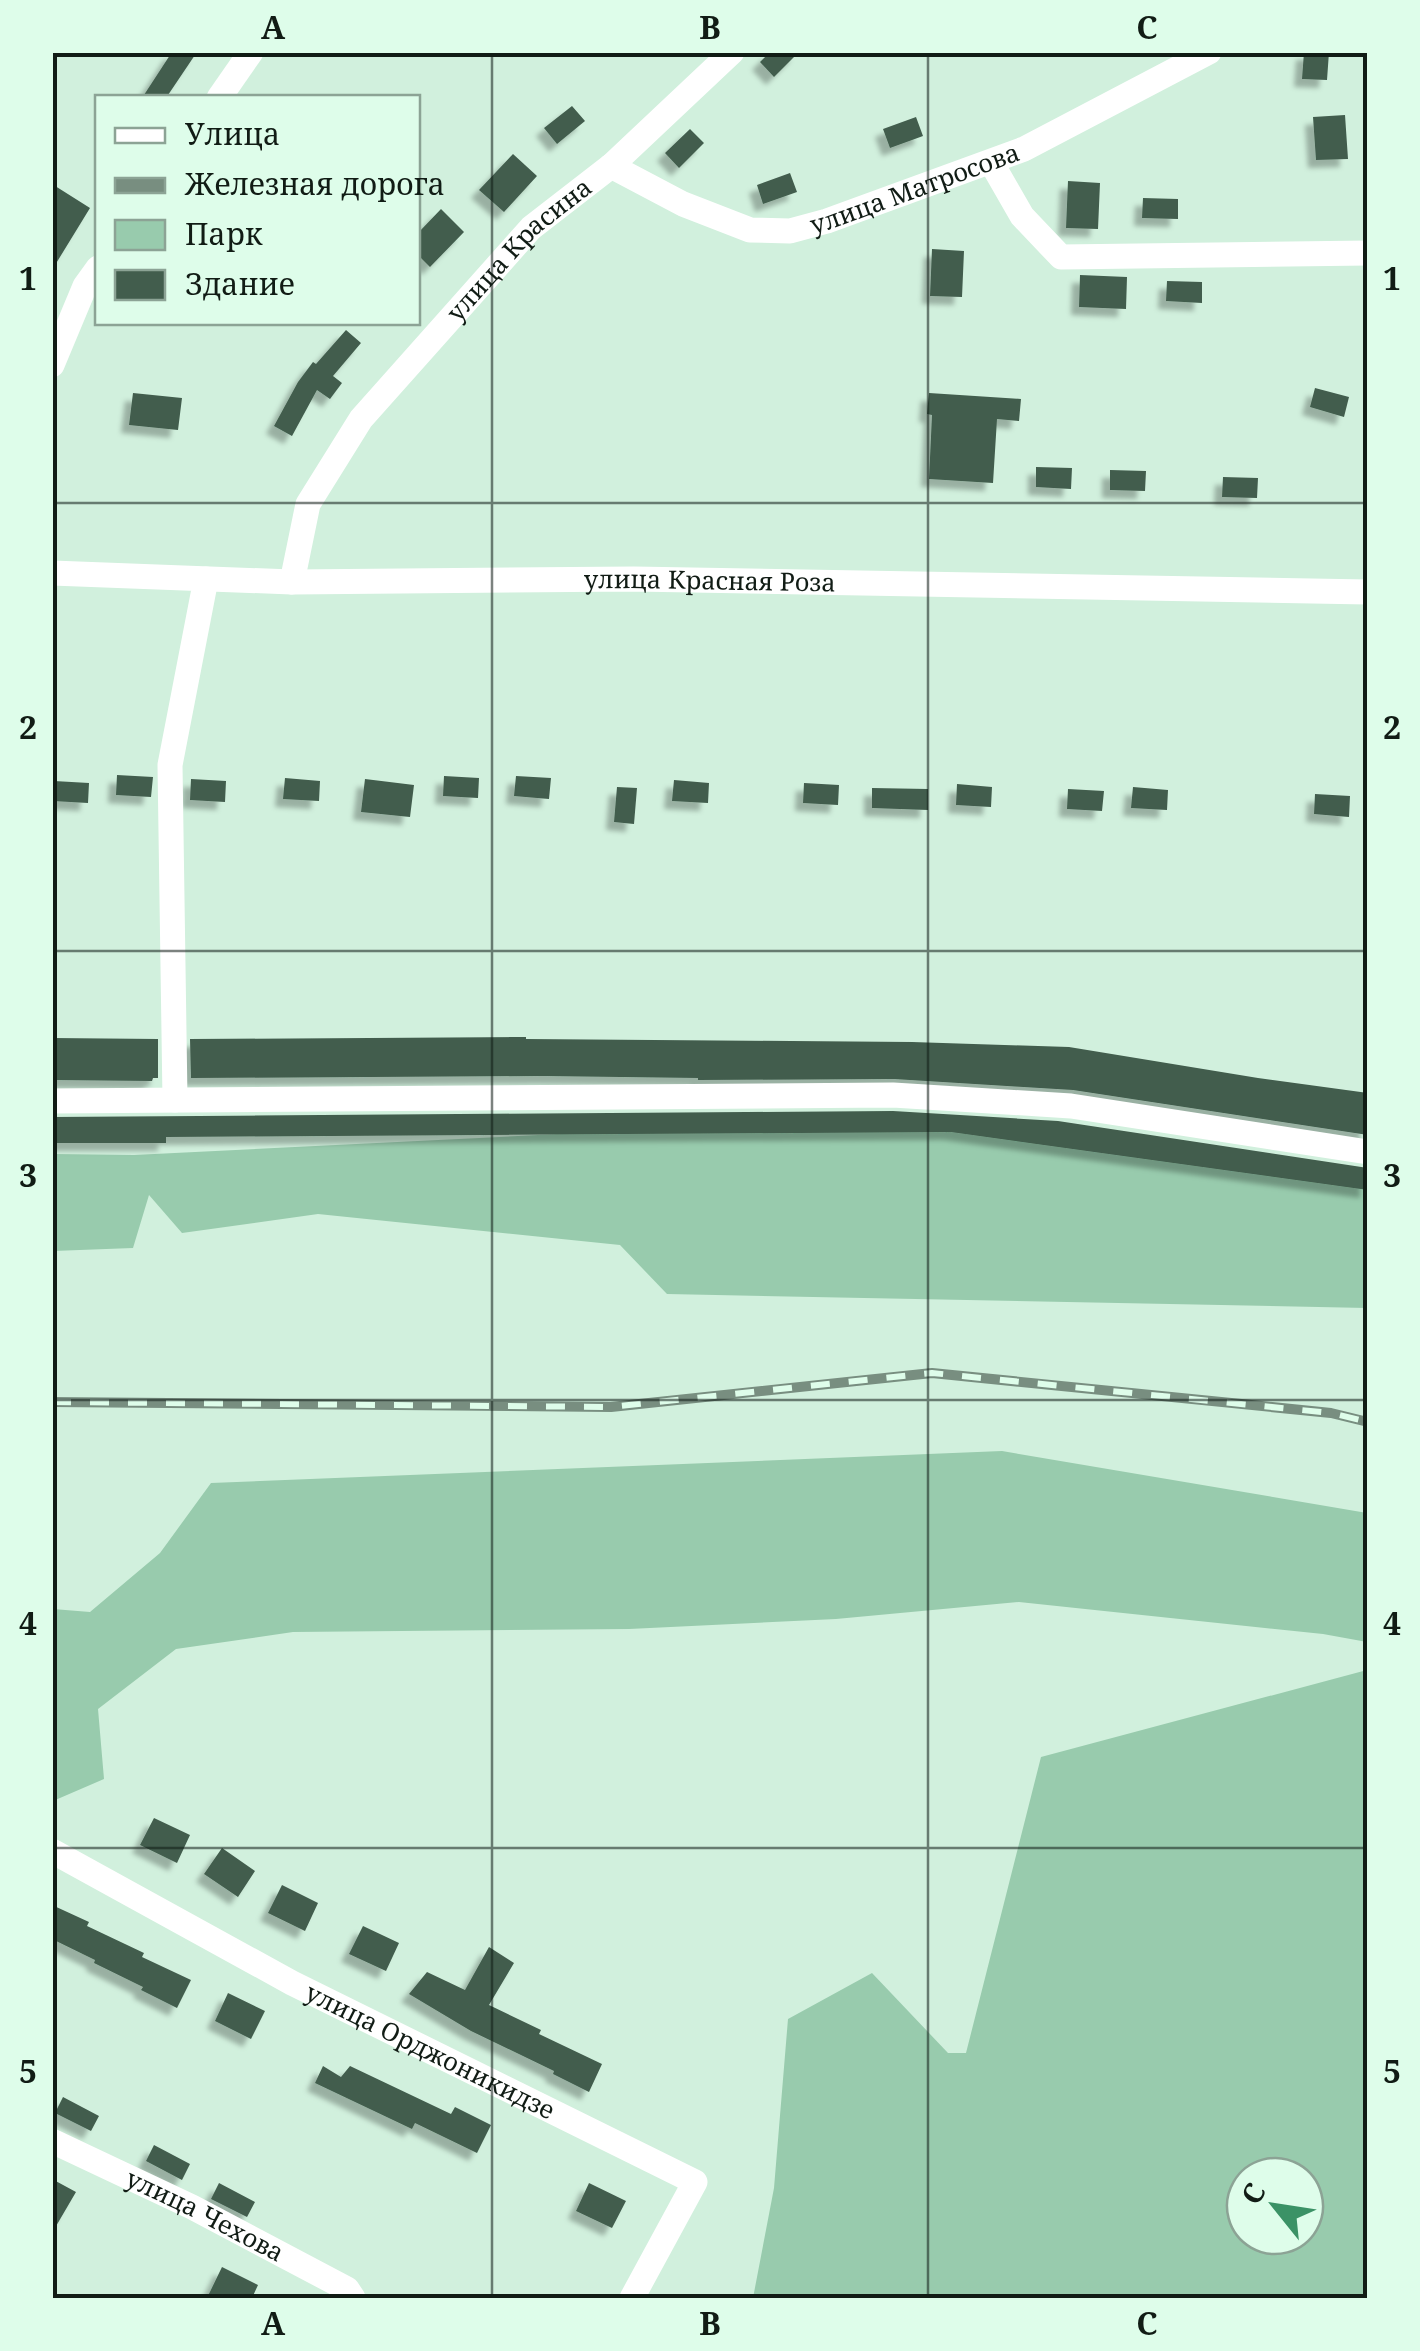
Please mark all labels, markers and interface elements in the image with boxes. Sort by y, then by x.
text: A [261,5,286,48]
text: B [699,5,721,48]
text: C [1136,5,1158,48]
legend [95,95,420,325]
text: Улица [185,113,280,154]
street label: улица Матросова [806,134,1024,241]
text: Железная дорога [184,163,445,204]
street label: улица Красина [438,169,598,328]
text: Парк [185,213,263,254]
text: 1 [19,256,37,299]
text: 1 [1383,256,1401,299]
text: Здание [185,263,295,304]
street label: улица Красная Роза [584,561,836,599]
text: 2 [19,705,37,748]
text: 2 [1383,705,1401,748]
text: 3 [19,1153,37,1196]
text: 3 [1383,1153,1401,1196]
text: 4 [19,1601,37,1644]
text: 4 [1383,1601,1401,1644]
street label: улица Орджоникидзе [300,1974,561,2126]
text: 5 [19,2049,37,2092]
text: 5 [1383,2049,1401,2092]
north arrow [1225,2156,1325,2256]
street label: улица Чехова [121,2160,290,2269]
text: С [1231,2176,1274,2210]
text: A [261,2301,286,2344]
text: B [699,2301,721,2344]
text: C [1136,2301,1158,2344]

